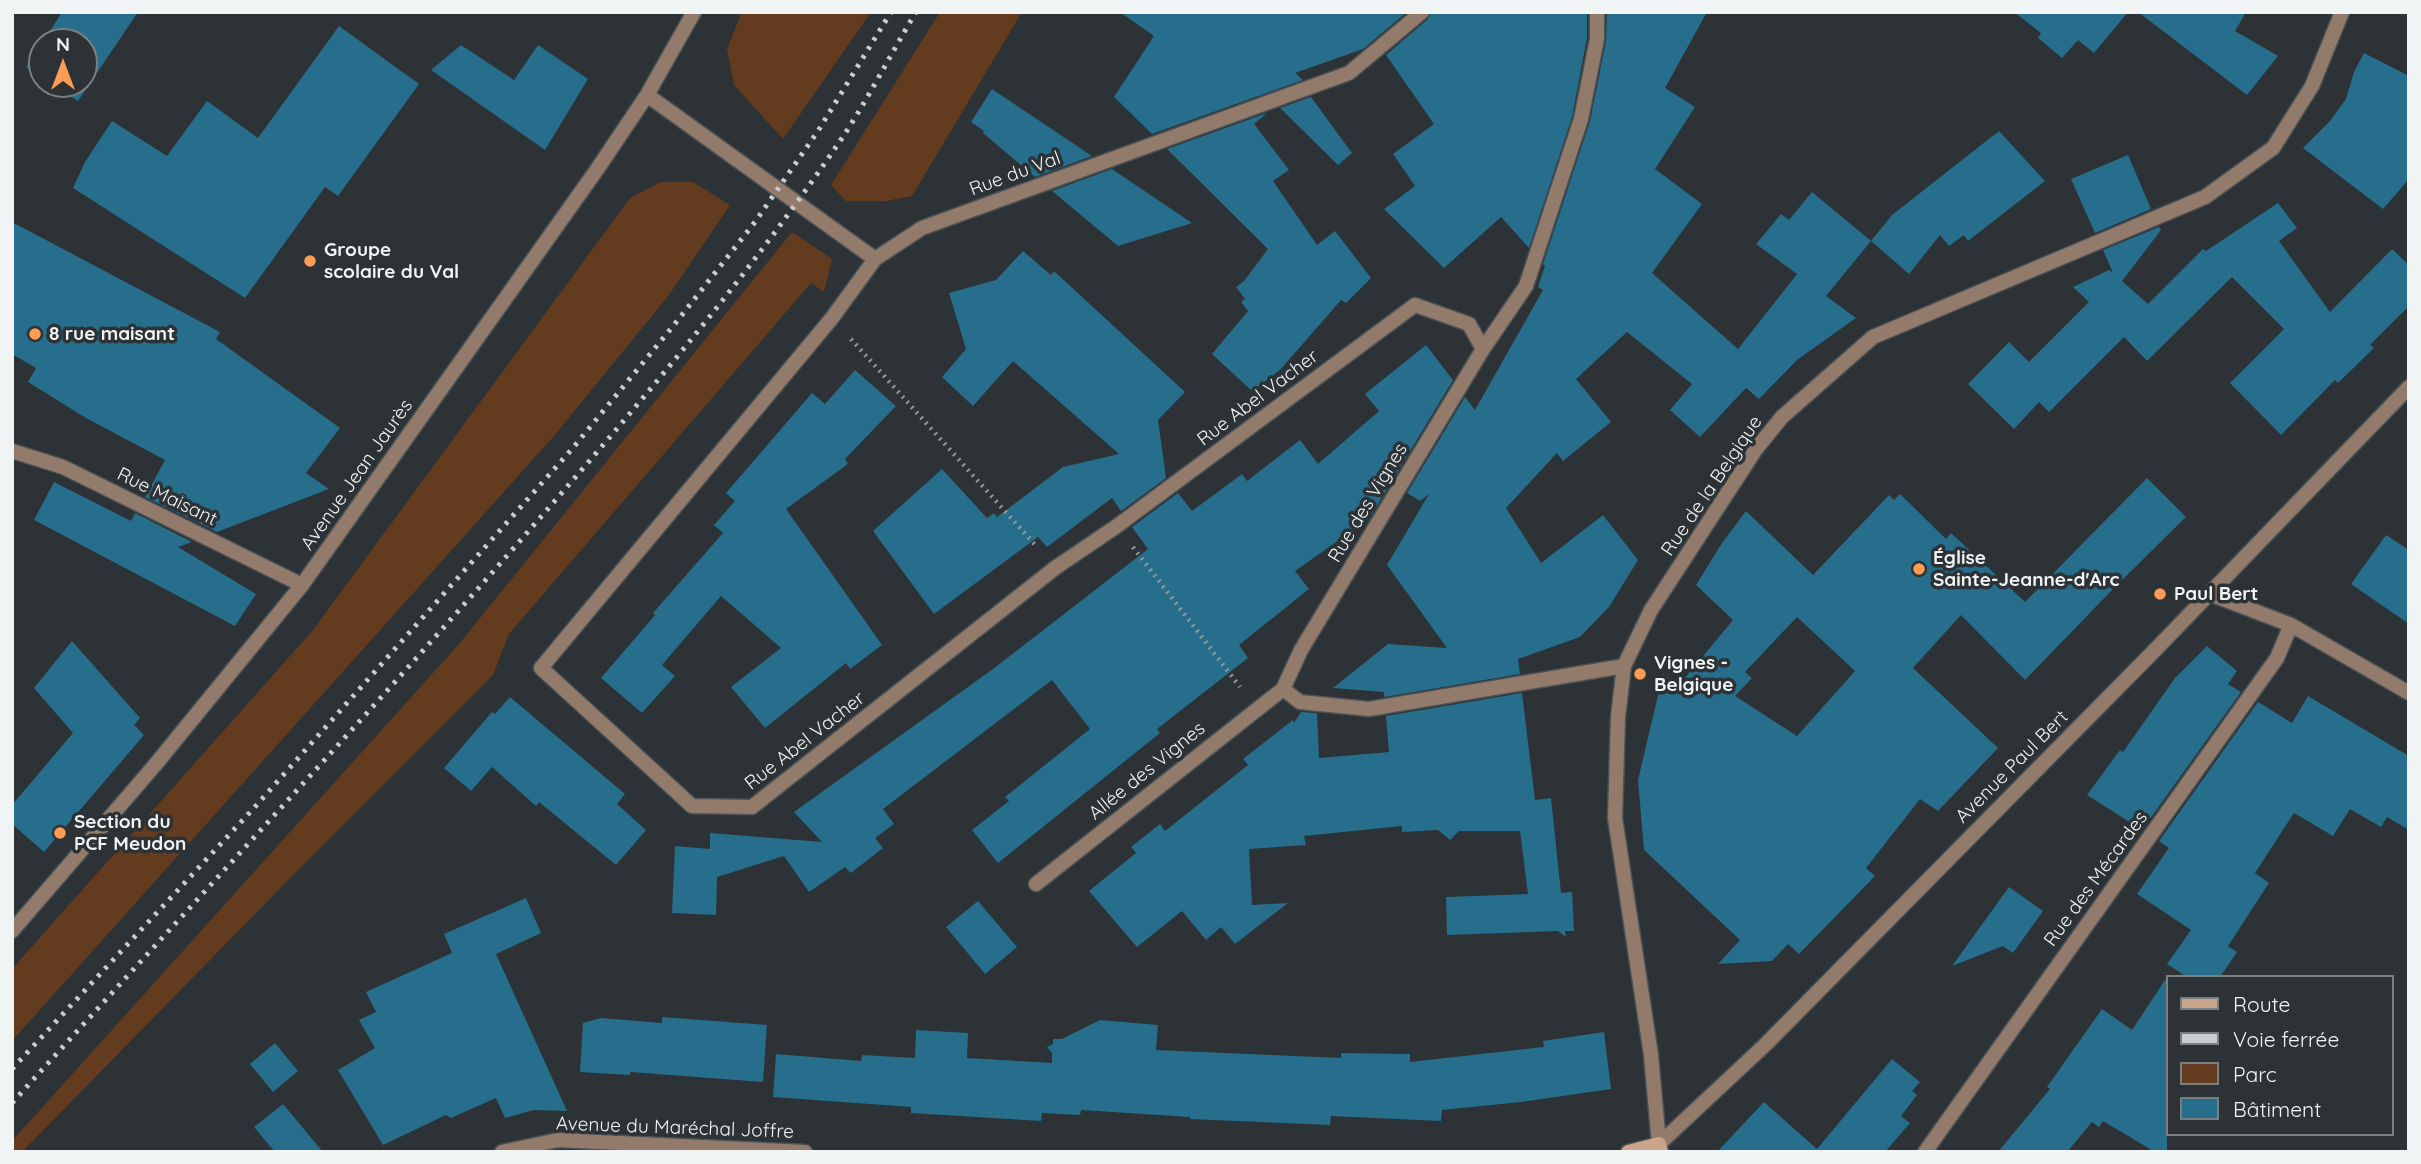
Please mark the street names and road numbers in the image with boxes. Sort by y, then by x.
street label: Rue du Val [966,147,1064,201]
street label: Rue Abel Vacher [1193,345,1323,451]
street label: Avenue Jean Jaurès [296,395,418,555]
street label: Rue de la Belgique [1657,412,1767,560]
street label: Rue des Vignes [1324,439,1412,567]
street label: Rue Maisant [113,463,221,531]
street label: Rue Abel Vacher [740,687,870,795]
street label: Avenue Paul Bert [1951,706,2073,828]
street label: Allée des Vignes [1084,717,1210,825]
street label: Rue des Mécardes [2039,807,2153,951]
street label: Avenue du Maréchal Joffre [556,1112,794,1144]

